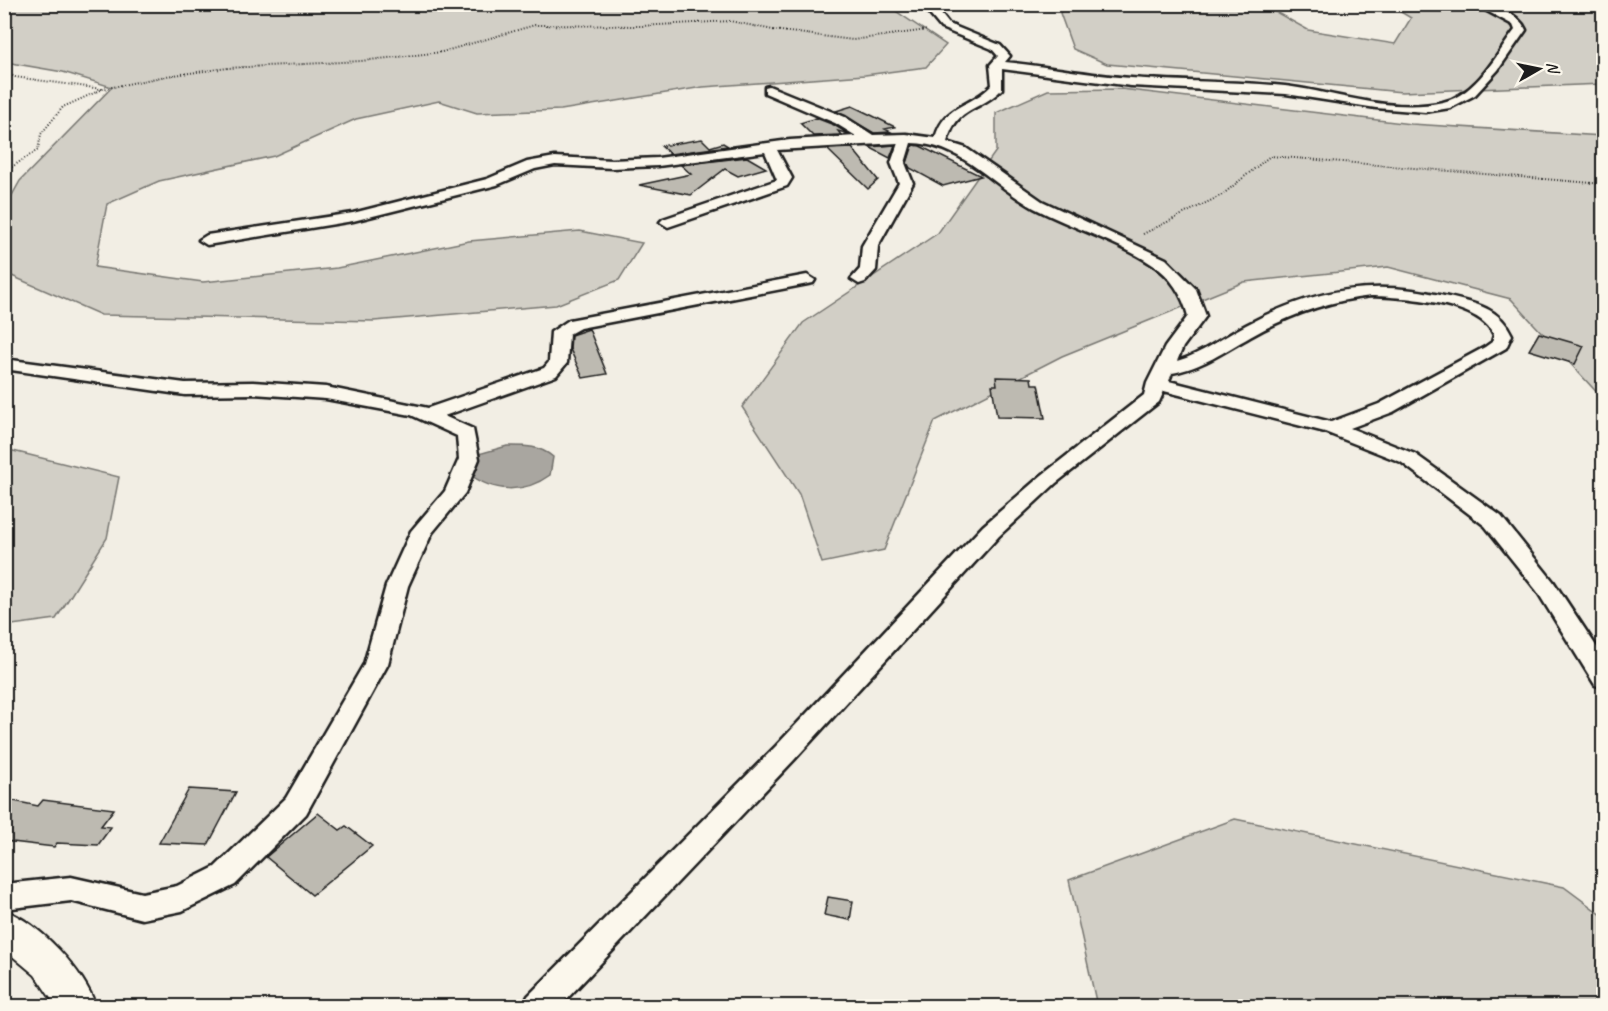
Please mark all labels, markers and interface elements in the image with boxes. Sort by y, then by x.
north arrow [1509,39,1569,99]
text: N [1542,60,1564,76]

